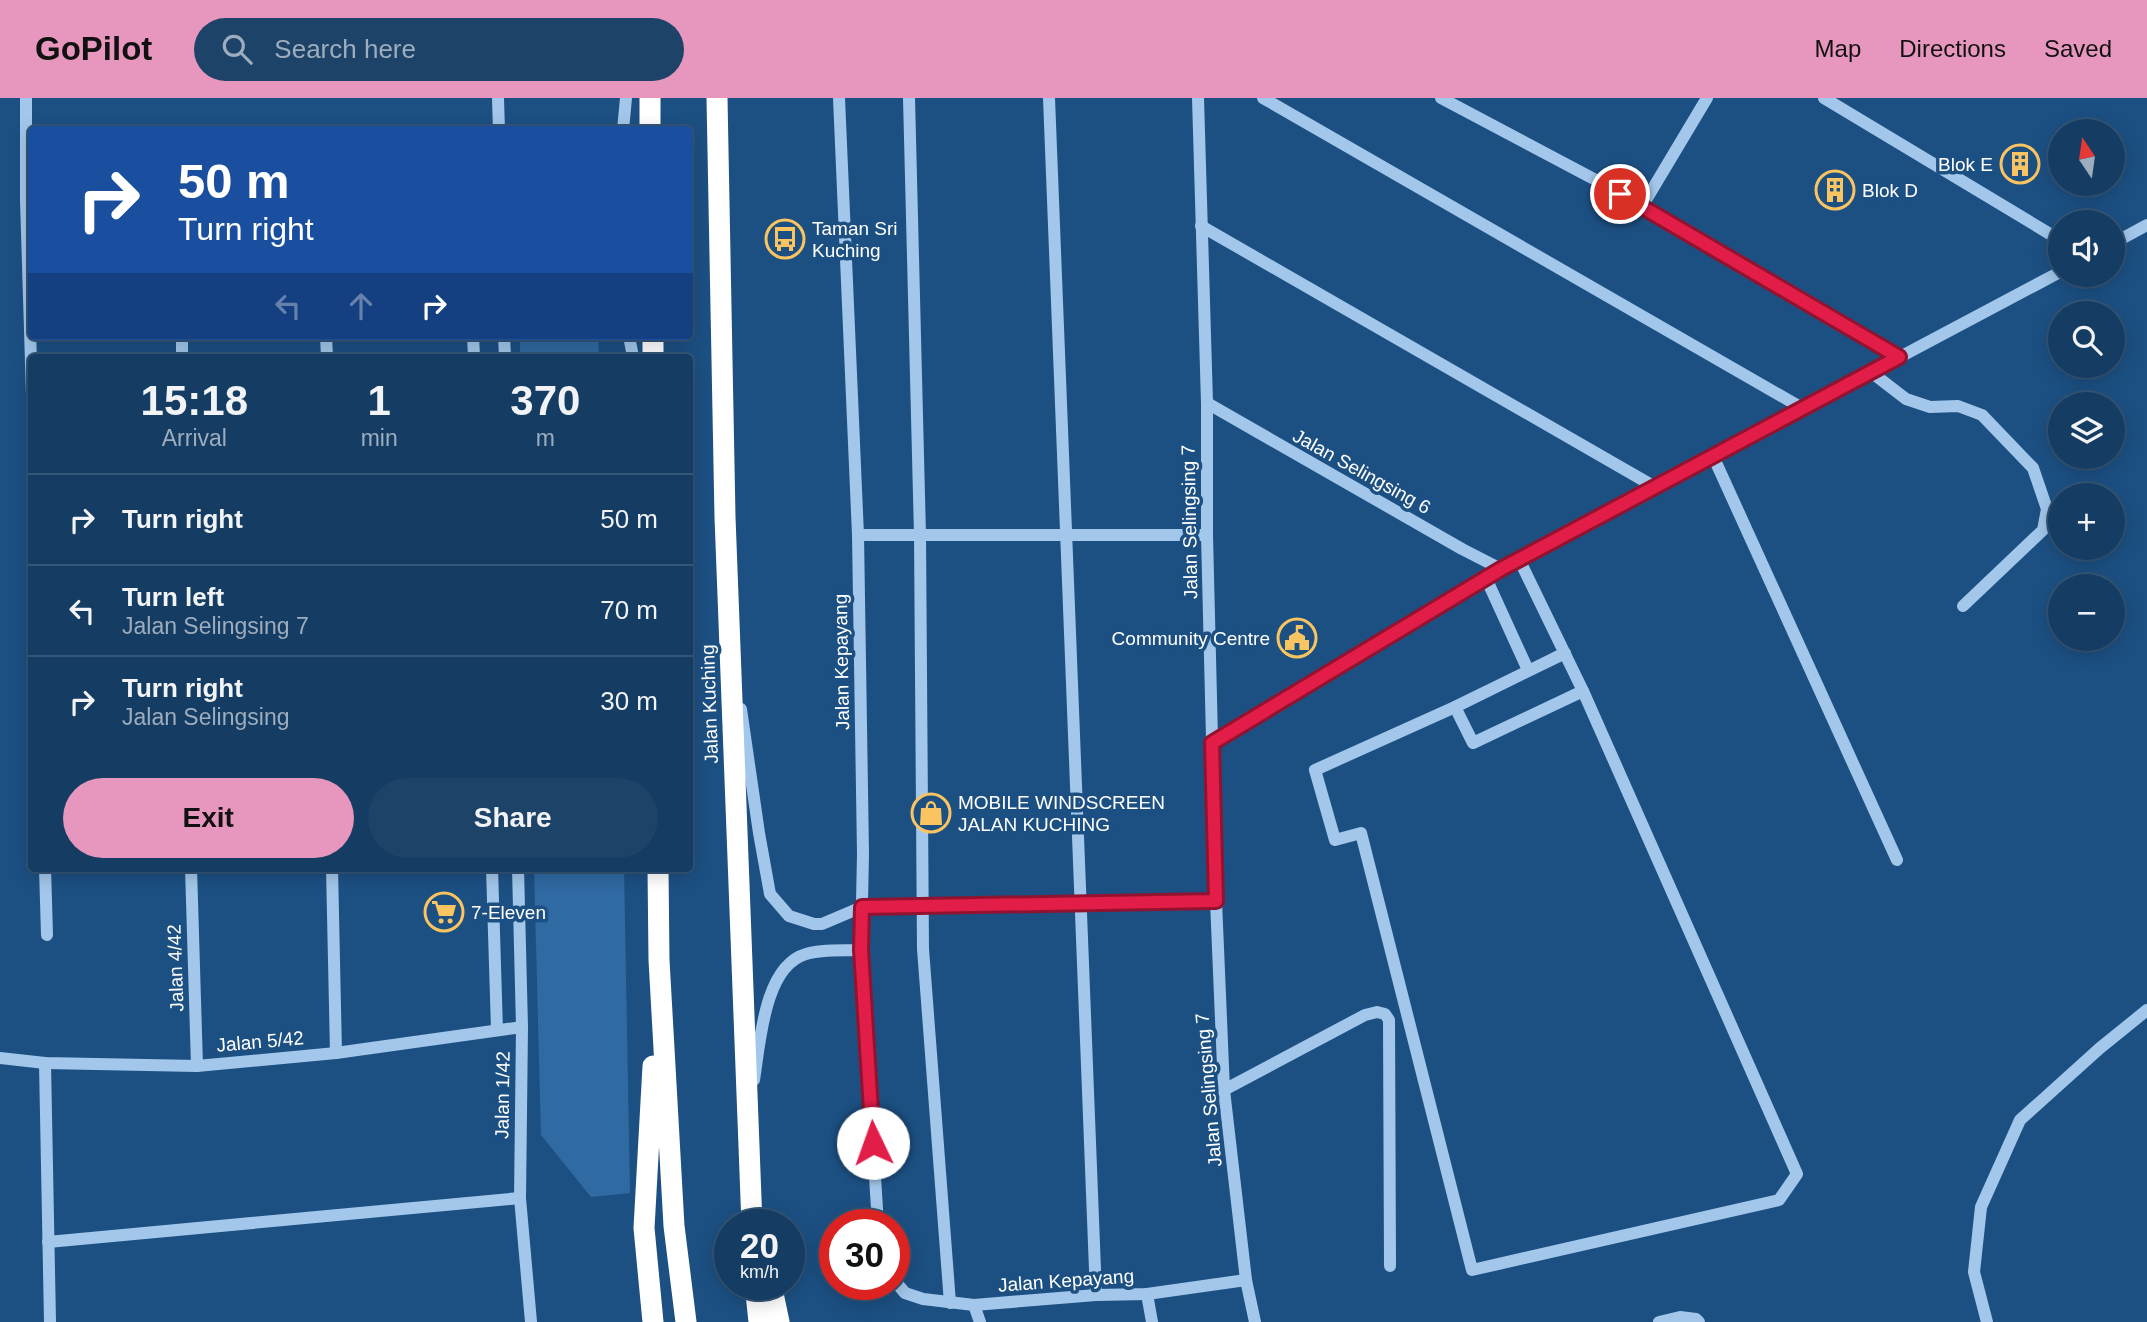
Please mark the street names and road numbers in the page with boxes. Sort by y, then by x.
street label: Jalan Selingsing 6 [1289,425,1434,518]
street label: Jalan Selingsing 7 [1178,445,1201,599]
street label: Jalan Kepayang [830,594,853,730]
street label: Jalan Kuching [697,644,722,764]
street label: Jalan 4/42 [163,924,188,1012]
street label: Jalan Selingsing 7 [1191,1012,1226,1168]
street label: Jalan 5/42 [215,1027,305,1056]
street label: Jalan 1/42 [491,1051,514,1139]
street label: Jalan Kepayang [997,1265,1135,1296]

